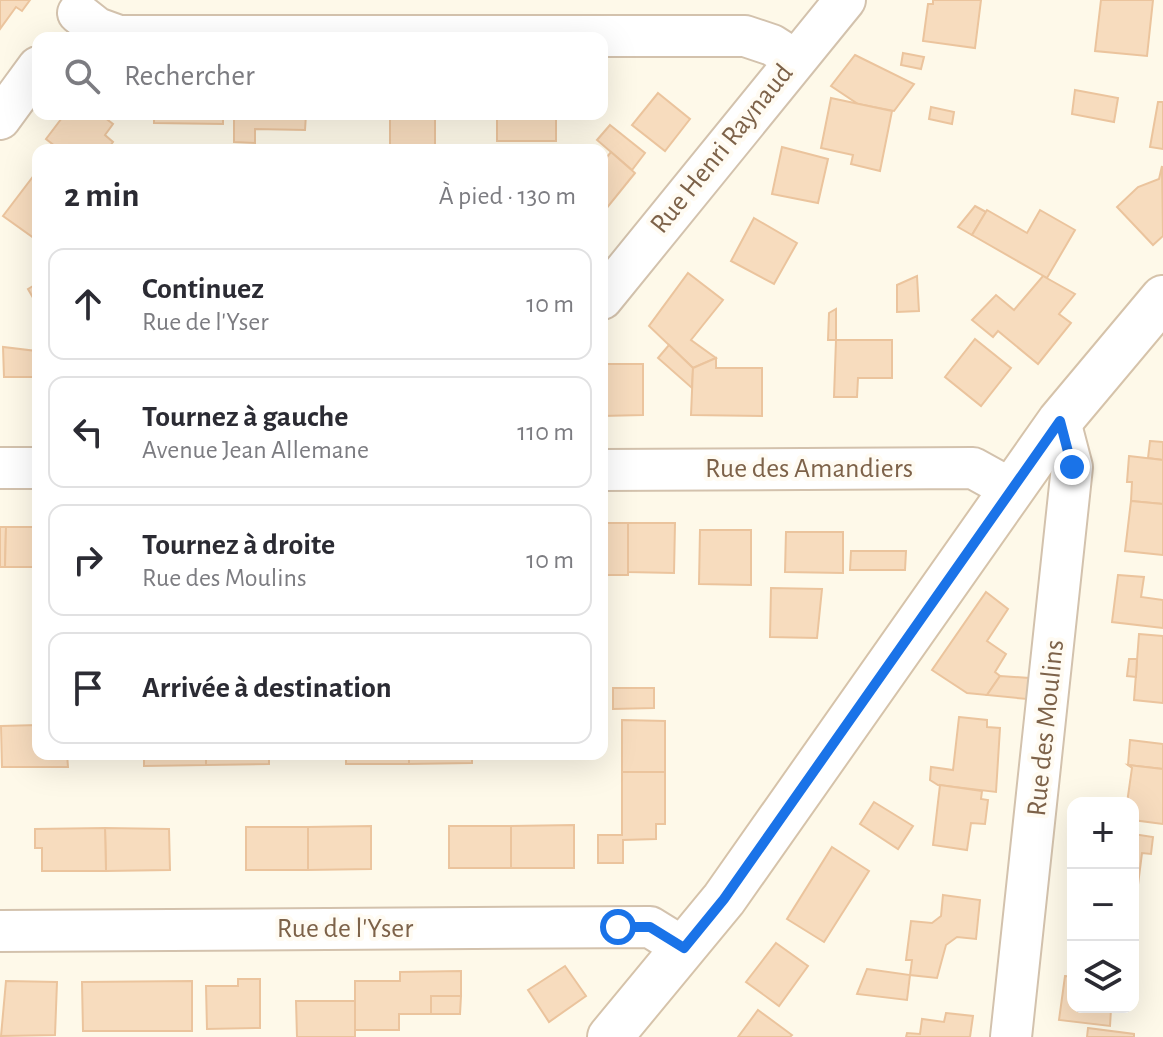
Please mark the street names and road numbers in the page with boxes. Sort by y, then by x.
street label: Rue Henri Raynaud [646,59,798,239]
street label: Rue des Amandiers [705,455,913,483]
street label: Rue des Moulins [1023,638,1069,818]
street label: Rue de l'Yser [277,915,413,943]

